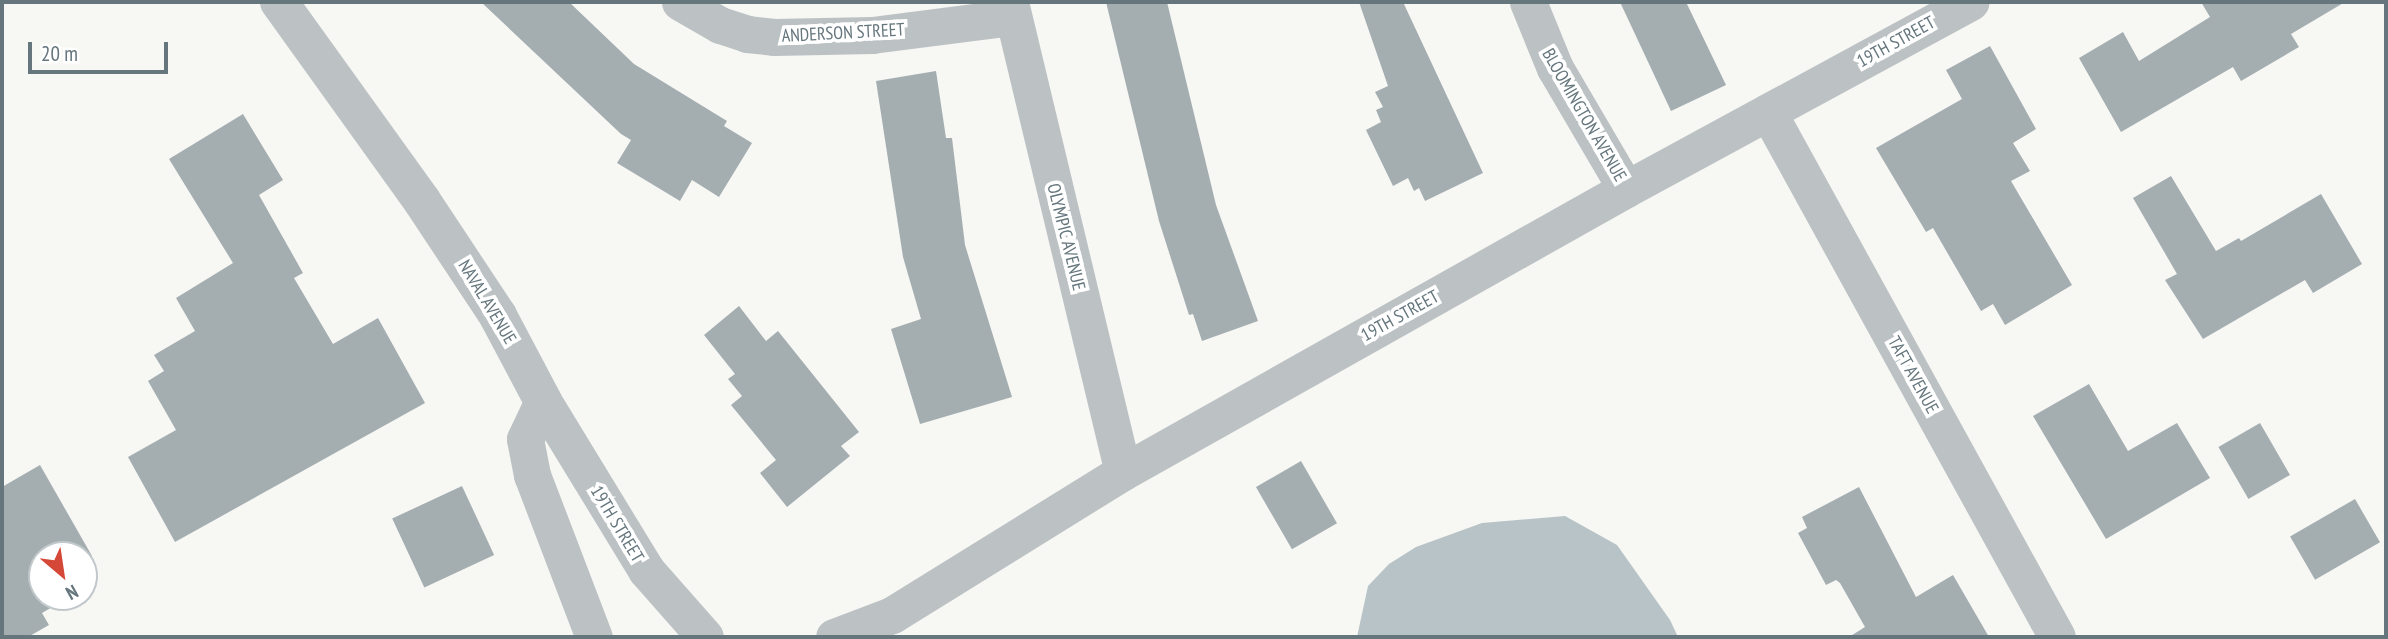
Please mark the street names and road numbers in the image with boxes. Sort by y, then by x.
street label: 19TH STREET [1853,12,1939,72]
street label: ANDERSON STREET [781,19,905,47]
street label: BLOOMINGTON AVENUE [1537,45,1631,185]
street label: OLYMPIC AVENUE [1042,181,1090,293]
street label: NAVAL AVENUE [453,255,521,349]
street label: 19TH STREET [1357,286,1443,346]
street label: TAFT AVENUE [1883,332,1943,418]
street label: 19TH STREET [586,482,648,566]

